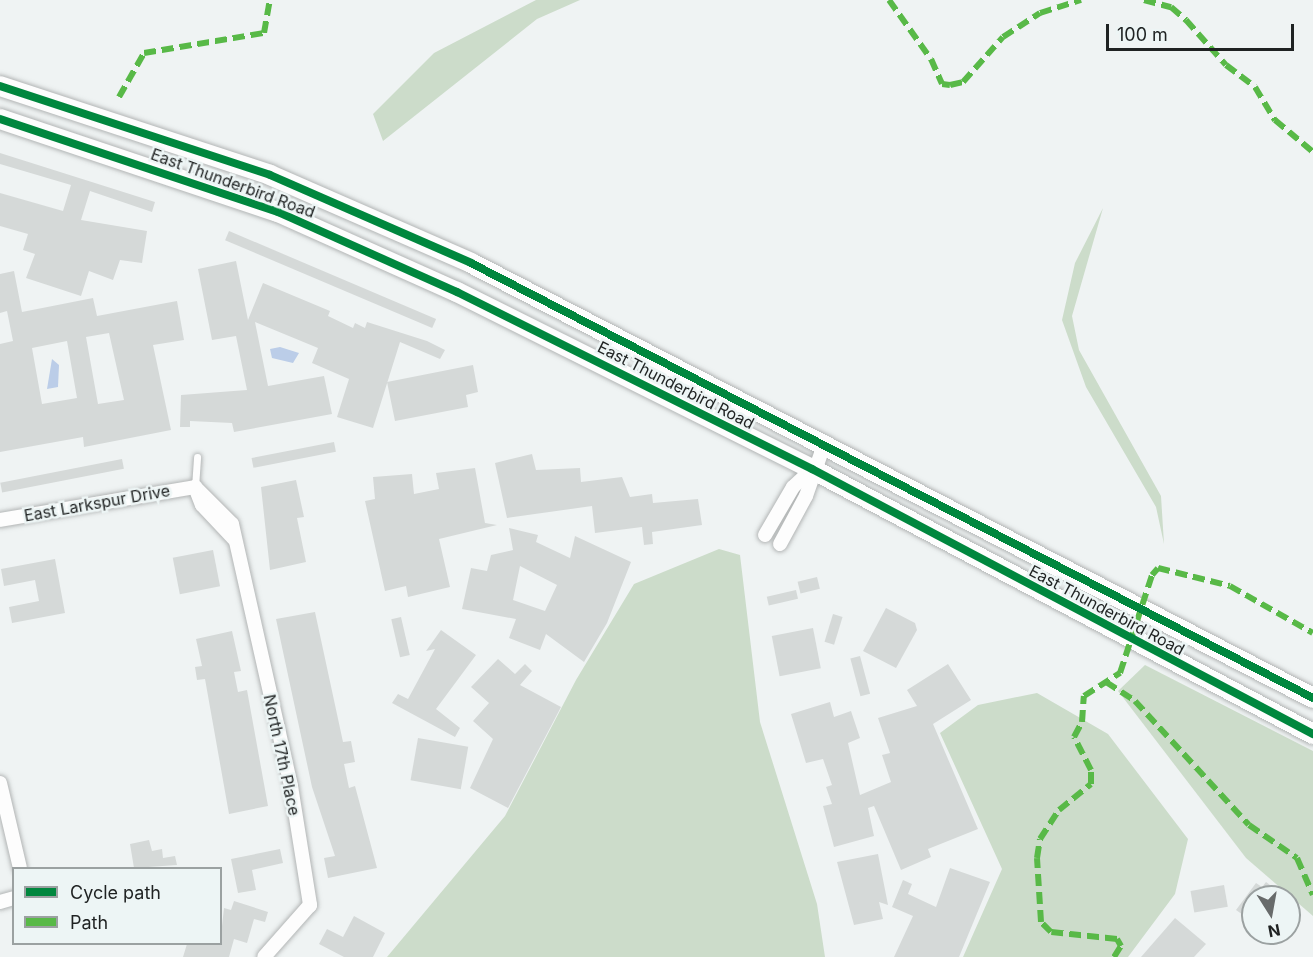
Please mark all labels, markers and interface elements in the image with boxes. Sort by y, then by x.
scale bar [1109,12,1296,50]
text: 100 m [1117,24,1168,45]
street label: East Thunderbird Road [148,144,318,222]
street label: East Thunderbird Road [594,337,758,433]
street label: East Larkspur Drive [23,481,171,525]
street label: East Thunderbird Road [1026,561,1188,659]
street label: North 17th Place [260,693,304,817]
legend [12,867,222,945]
text: Cycle path [70,882,161,903]
north arrow [1241,885,1301,945]
text: Path [70,912,108,933]
text: N [1266,920,1282,942]

